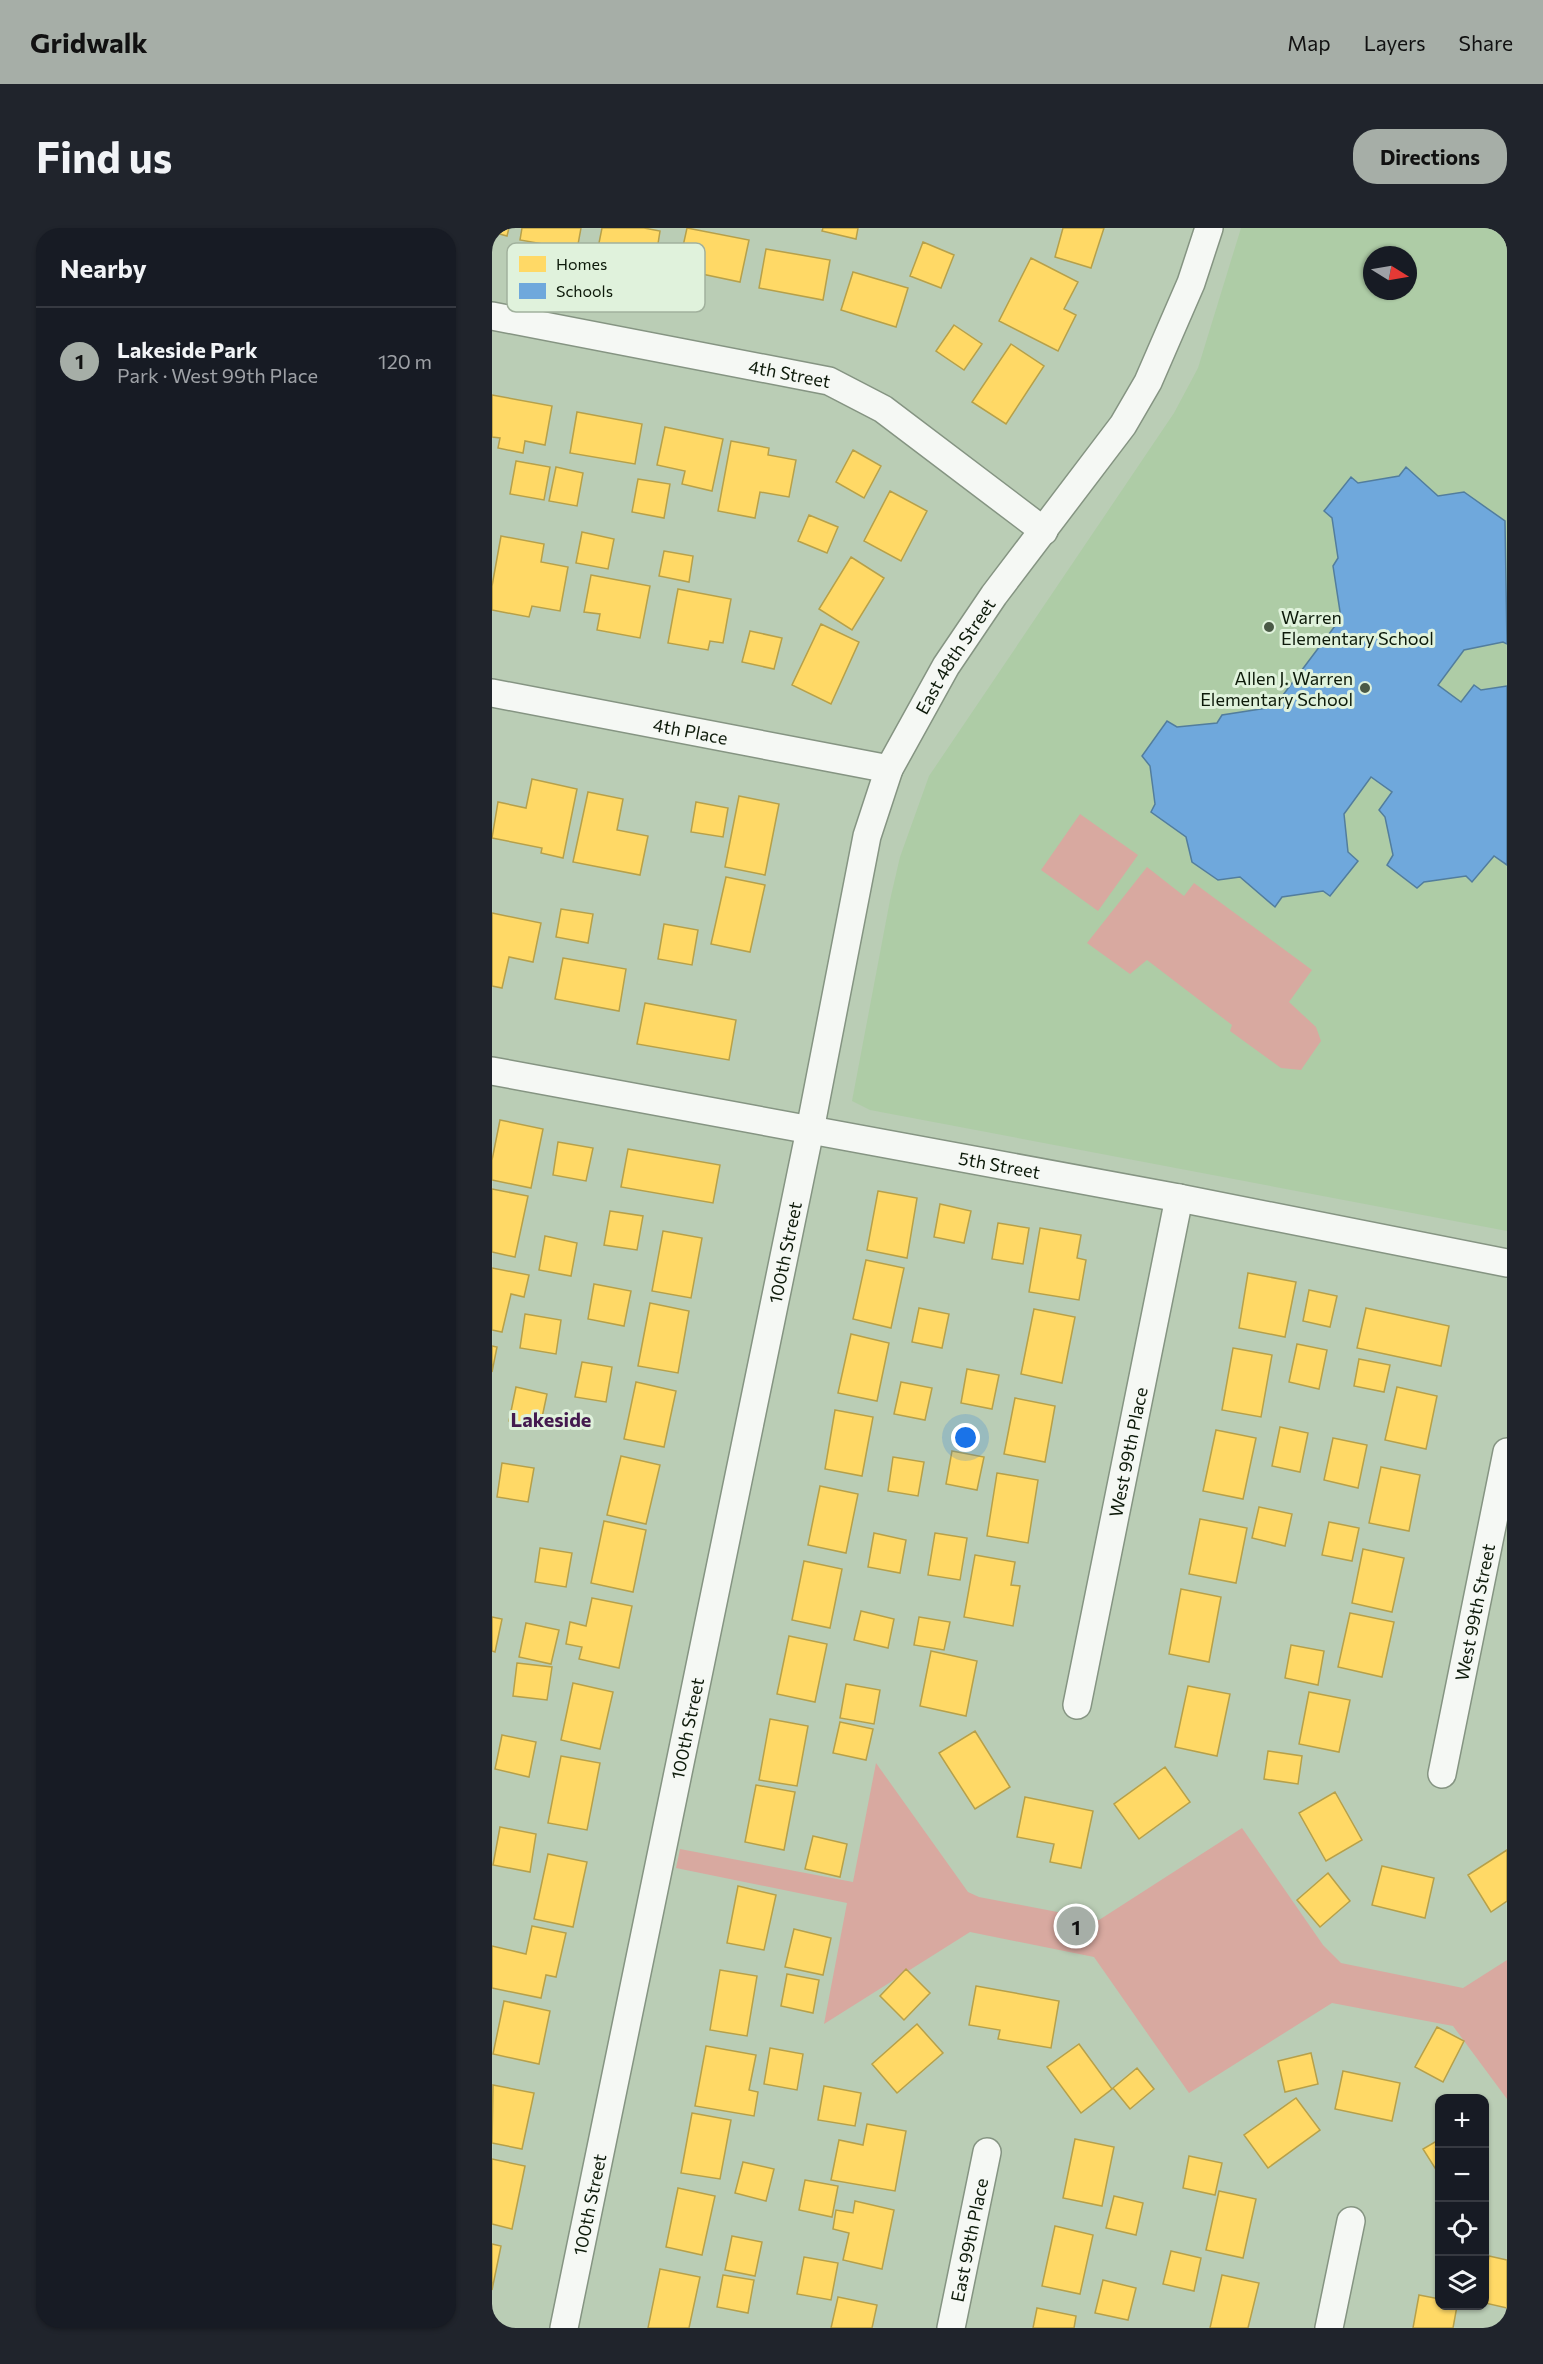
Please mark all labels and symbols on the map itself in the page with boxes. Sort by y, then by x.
legend [507,243,705,312]
north arrow [1363,246,1417,300]
text: Homes [556,254,607,273]
text: Schools [556,281,613,300]
street label: 4th Street [747,355,832,392]
street label: East 48th Street [911,594,1000,718]
place label: Warren Elementary School [1281,606,1434,649]
marker: Warren Elementary School [1262,620,1276,634]
place label: Allen J. Warren Elementary School [1200,667,1353,710]
marker: Allen J. Warren Elementary School [1358,681,1372,695]
street label: 4th Place [651,713,730,749]
street label: 5th Street [957,1146,1042,1183]
street label: 100th Street [764,1200,806,1305]
street label: West 99th Place [1104,1385,1152,1519]
district label: Lakeside [511,1407,591,1431]
your location [951,1423,980,1452]
street label: West 99th Street [1450,1542,1499,1683]
street label: 100th Street [666,1676,708,1781]
pin: 1 [1056,1904,1096,1948]
street label: 100th Street [568,2152,611,2257]
street label: East 99th Place [946,2176,992,2304]

